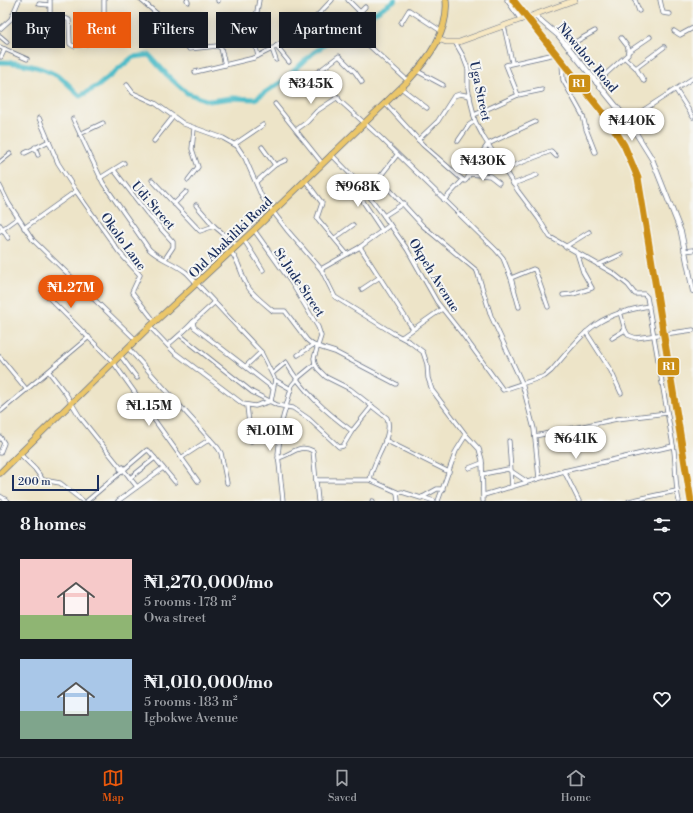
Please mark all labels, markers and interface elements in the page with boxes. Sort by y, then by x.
chip: Buy [12,12,65,48]
chip: Rent [73,12,131,48]
chip: Filters [139,12,208,48]
chip: New [216,12,271,48]
chip: Apartment [279,12,376,48]
street label: Nkwubor Road [553,20,621,96]
street label: Uga Street [466,60,494,123]
pin: ₦345K [283,71,339,105]
line badge: R1 [568,74,591,93]
text: ₦345K [288,76,334,92]
text: R1 [572,77,586,91]
pin: ₦440K [604,108,660,142]
text: ₦440K [608,113,656,129]
pin: ₦430K [455,148,511,182]
text: ₦430K [460,153,506,169]
pin: ₦968K [330,174,386,208]
street label: Udi Street [128,178,179,233]
text: ₦968K [336,179,380,195]
street label: Old Abakiliki Road [186,193,276,282]
street label: Okolo Lane [97,210,150,274]
street label: Okpeh Avenue [405,236,464,316]
street label: St Jude Street [270,245,328,320]
pin: ₦1.27M [38,275,104,309]
text: ₦1.27M [47,280,95,296]
line badge: R1 [657,357,680,376]
text: R1 [662,360,676,374]
pin: ₦1.15M [116,393,182,427]
text: ₦1.15M [126,398,172,414]
pin: ₦1.01M [237,418,303,452]
text: ₦1.01M [247,423,293,439]
pin: ₦641K [548,426,604,460]
text: ₦641K [554,431,598,447]
scale bar [12,473,99,492]
text: 200 m [18,475,51,489]
text: 8 homes [20,514,86,536]
icon: filters [651,514,673,536]
text: ₦1,270,000/mo [144,572,274,594]
icon: home [52,575,100,623]
icon: heart [651,588,673,610]
text: 5 rooms · 178 m² [144,594,236,610]
text: Owa street [144,610,206,626]
text: ₦1,010,000/mo [144,672,273,694]
icon: home [52,675,100,723]
icon: heart [651,688,673,710]
text: 5 rooms · 183 m² [144,694,238,710]
text: Igbokwe Avenue [144,710,238,726]
tab: Map [102,767,124,805]
tab: Saved [328,767,357,805]
tab: Home [561,767,591,805]

